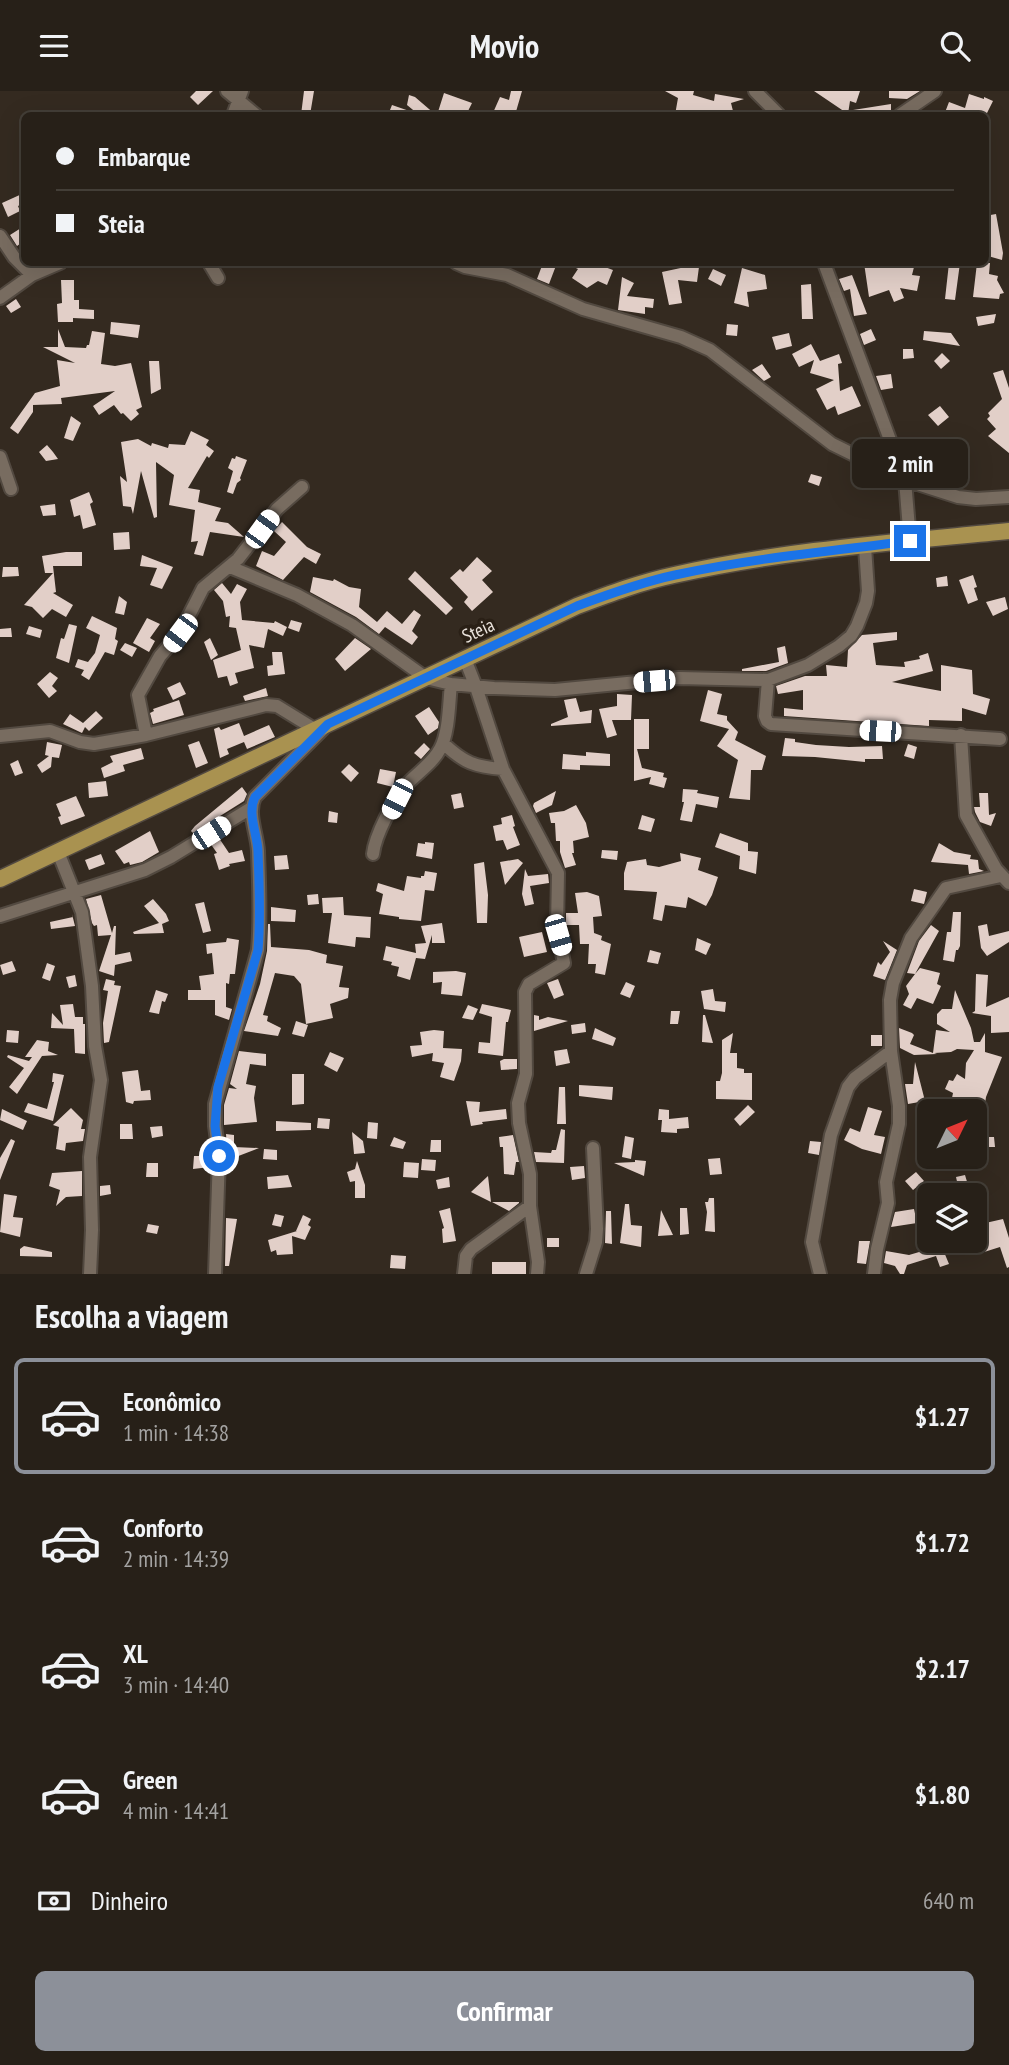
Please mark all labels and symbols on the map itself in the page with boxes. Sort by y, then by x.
callout: 2 min [852,440,968,489]
car [242,506,283,552]
route end [894,525,926,557]
car [159,610,202,656]
street label: Steia [458,612,498,648]
car [633,669,676,693]
car [859,719,902,743]
car [379,776,416,822]
car [188,813,235,853]
car [543,912,574,958]
north arrow [917,1099,987,1169]
route start [203,1140,235,1172]

